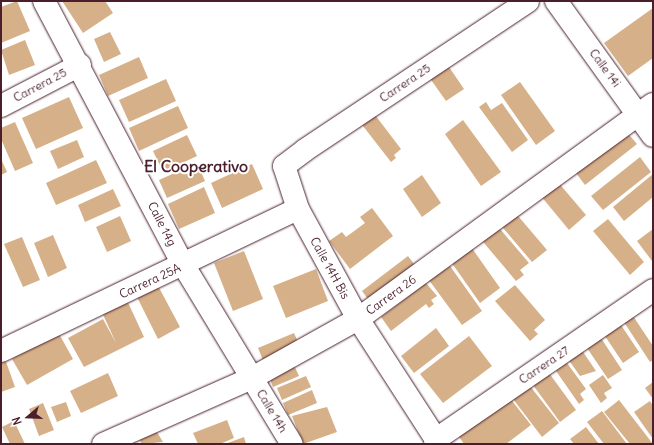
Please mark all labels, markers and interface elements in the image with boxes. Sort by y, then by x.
street label: Calle 14i [586,46,624,90]
street label: Carrera 25 [377,61,433,105]
street label: Carrera 25 [11,65,69,105]
district label: El Cooperativo [144,156,248,176]
street label: Calle 14g [145,199,179,249]
street label: Calle 14H Bis [307,235,353,301]
street label: Carrera 25A [117,260,183,302]
street label: Carrera 26 [363,272,419,318]
street label: Carrera 27 [516,343,572,387]
street label: Calle 14h [253,387,291,435]
north arrow [8,397,48,437]
text: N [9,415,25,427]

